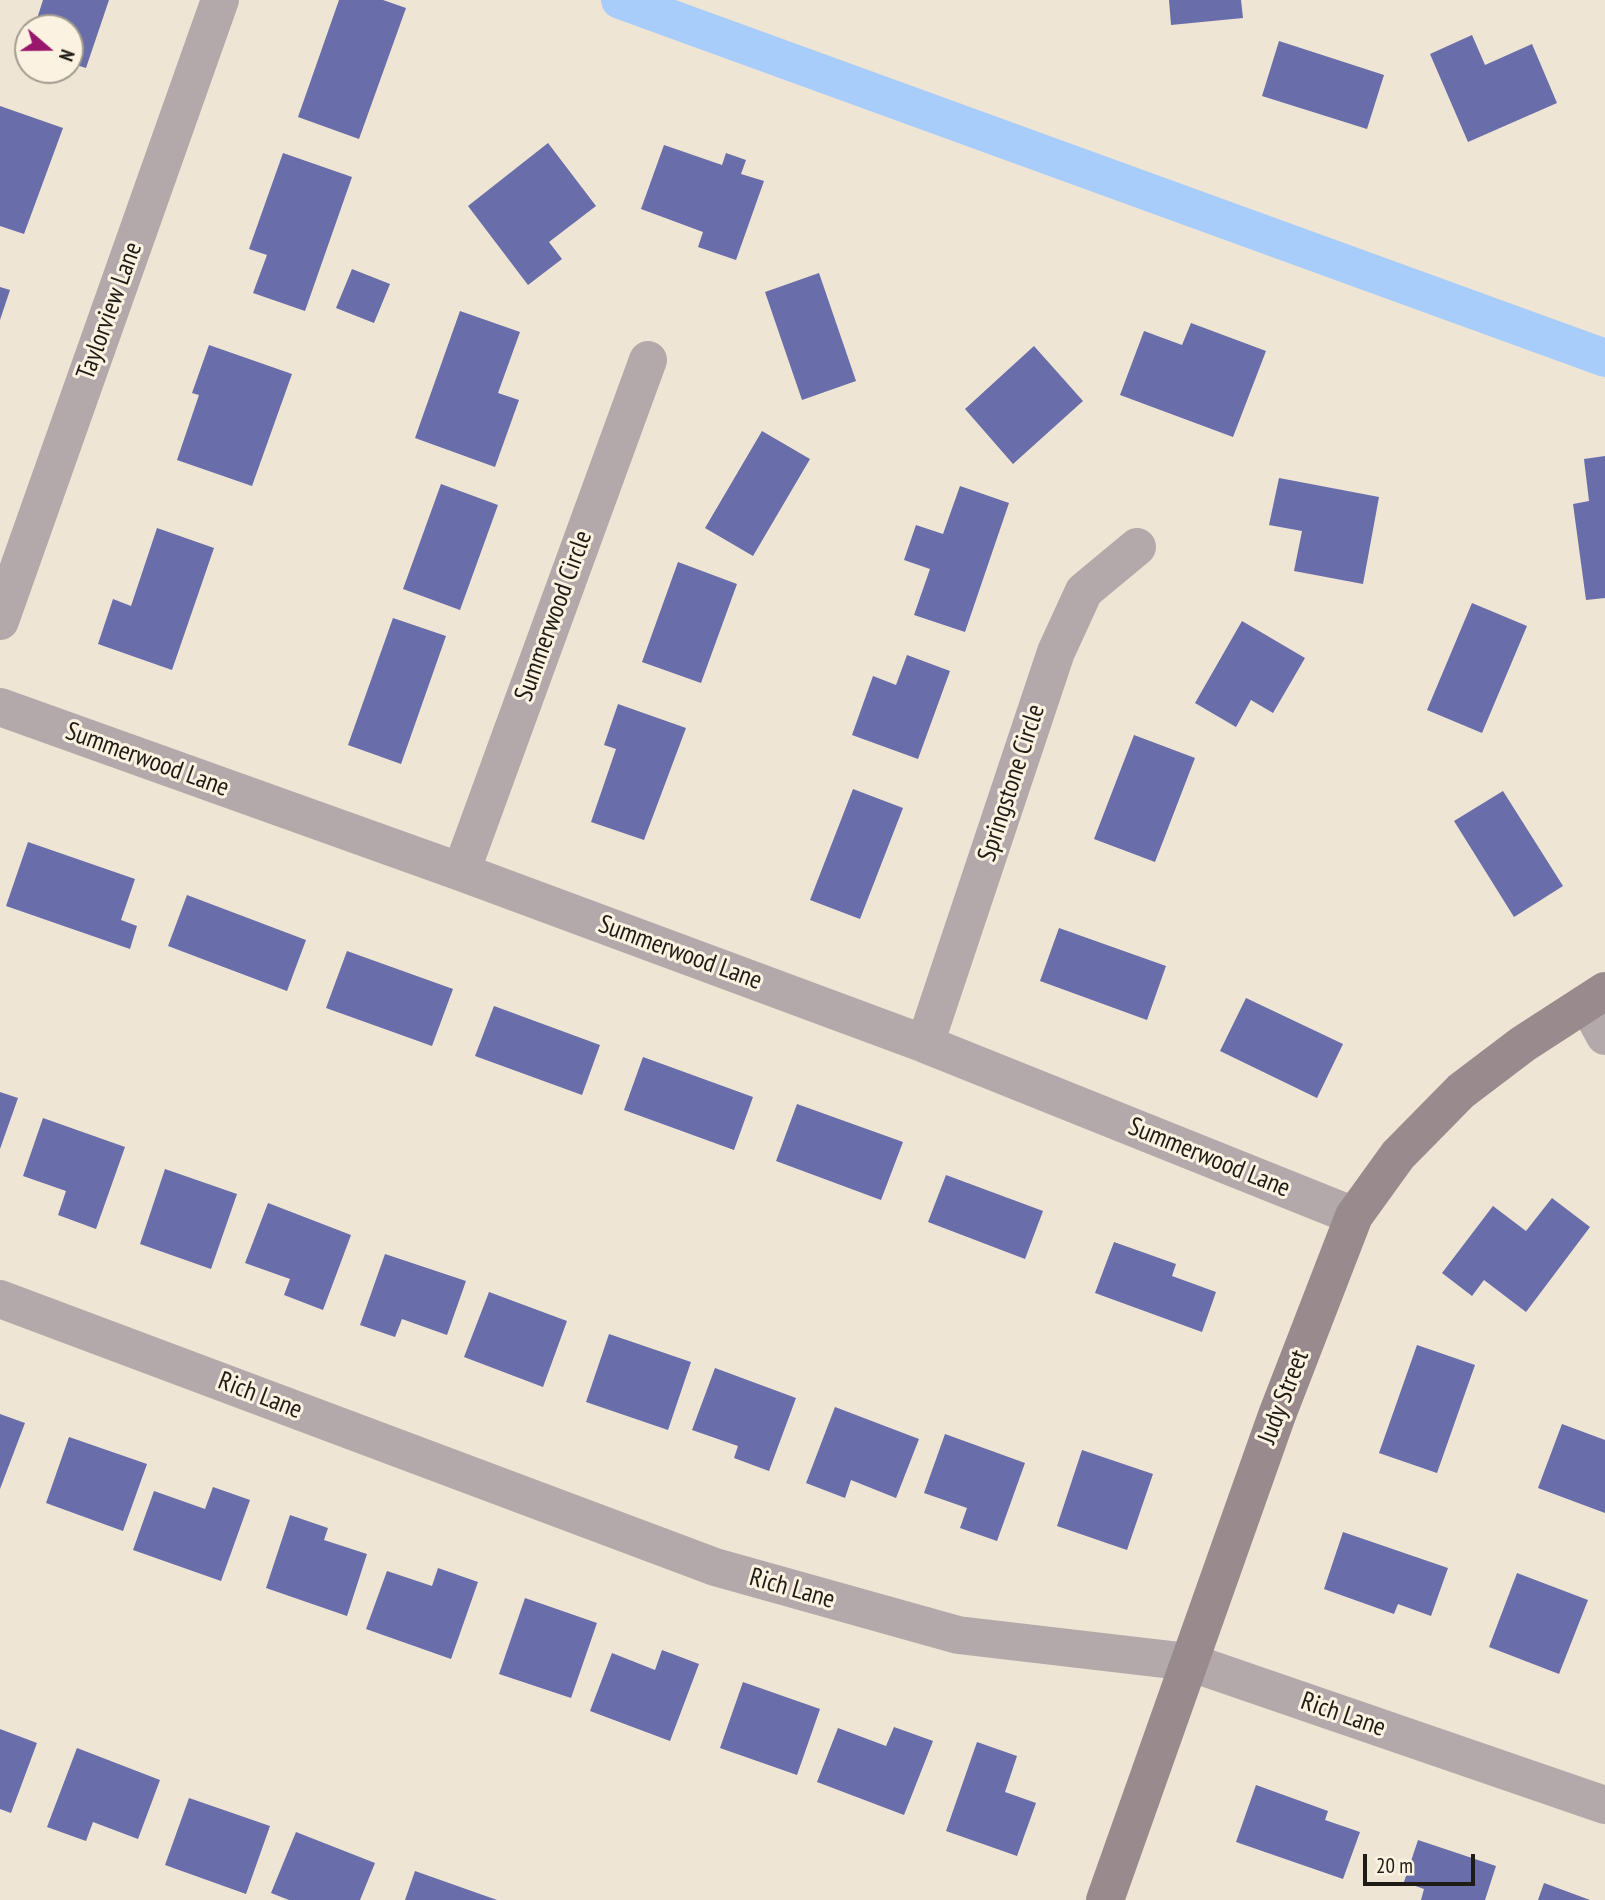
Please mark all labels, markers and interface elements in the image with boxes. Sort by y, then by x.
north arrow [14,14,84,84]
text: N [54,47,80,64]
street label: Taylorview Lane [71,238,149,384]
street label: Summerwood Circle [509,526,599,706]
street label: Springstone Circle [972,701,1052,865]
street label: Summerwood Lane [61,716,233,804]
street label: Summerwood Lane [594,909,766,997]
street label: Summerwood Lane [1124,1111,1294,1205]
street label: Judy Street [1252,1346,1316,1448]
street label: Rich Lane [214,1366,306,1426]
street label: Rich Lane [746,1562,838,1616]
street label: Rich Lane [1297,1686,1389,1744]
scale bar [1367,1840,1479,1884]
text: 20 m [1376,1852,1413,1879]

